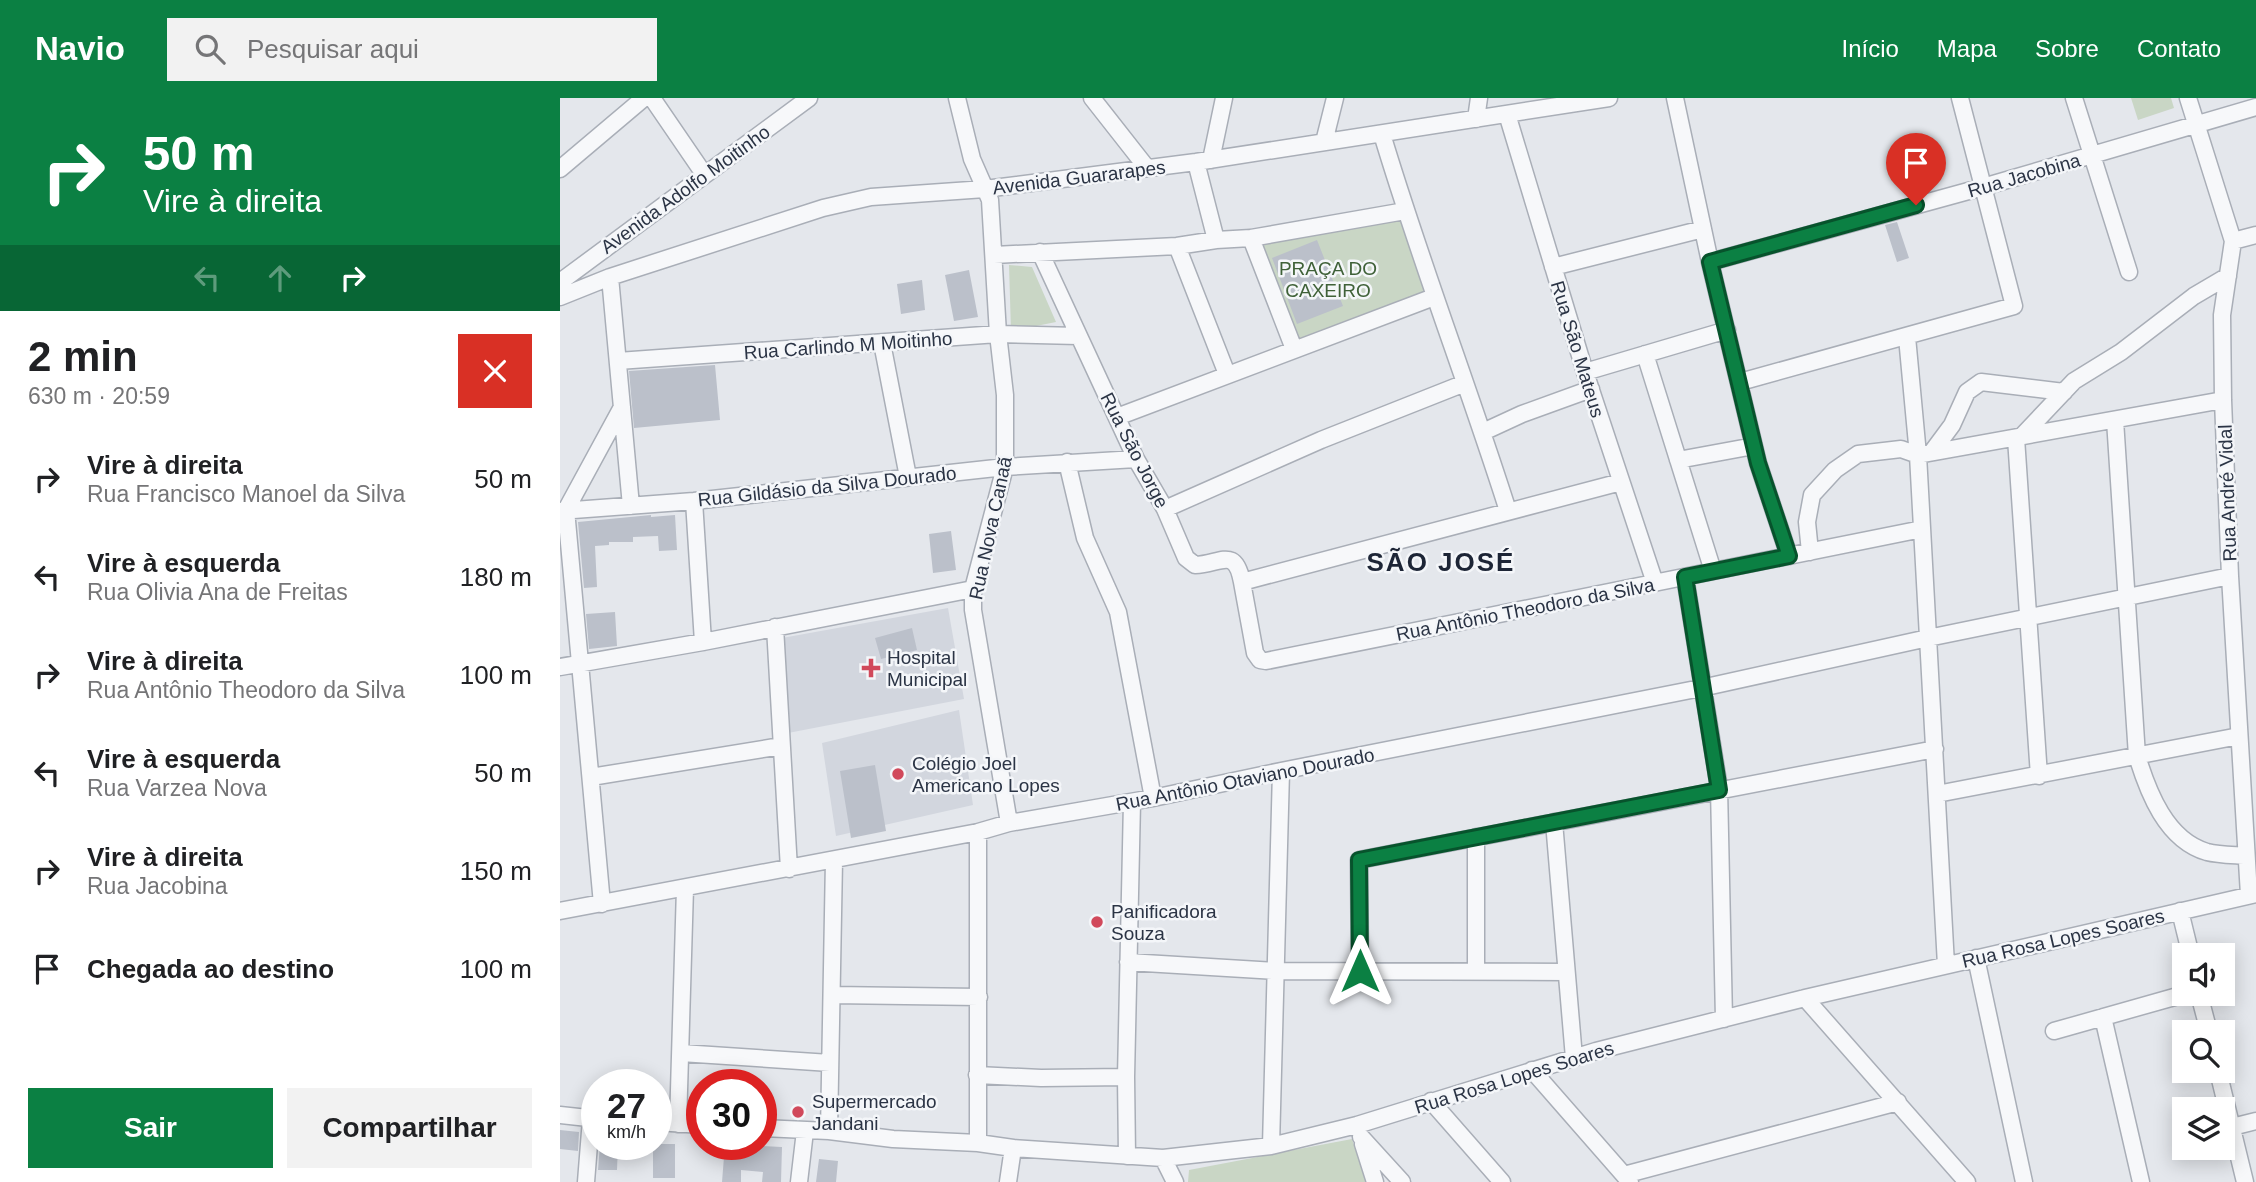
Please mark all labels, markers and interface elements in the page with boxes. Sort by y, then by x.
search box [167,18,657,81]
text: Navio [35,30,125,67]
icon: search [191,30,229,68]
text: Pesquisar aqui [247,34,419,64]
text: Início [1841,35,1899,62]
text: Mapa [1937,35,1997,62]
text: Sobre [2035,35,2099,62]
text: Contato [2137,35,2221,62]
street label: Avenida Adolfo Moitinho [597,121,774,258]
icon: right [28,126,119,217]
text: 50 m [143,126,255,180]
pin [1886,133,1946,205]
icon: arrive [1897,144,1935,182]
street label: Rua Jacobina [1965,149,2083,202]
street label: Avenida Guararapes [991,156,1167,199]
text: Vire à direita [143,183,322,219]
park label: PRAÇA DO CAXEIRO [1279,258,1377,301]
icon: left [188,259,226,297]
icon: ahead [261,259,299,297]
icon: right [334,259,372,297]
street label: Rua São Mateus [1547,278,1608,420]
street label: Rua Carlindo M Moitinho [743,328,953,363]
text: 2 min [28,333,138,380]
button: close [458,334,532,408]
text: 630 m · 20:59 [28,383,170,409]
street label: Rua São Jorge [1096,389,1173,511]
street label: Rua André Vidal [2215,424,2240,562]
text: Vire à direita [87,450,243,480]
street label: Rua Nova Canaã [965,454,1016,602]
icon: right [28,460,66,498]
street label: Rua Gildásio da Silva Dourado [697,462,957,511]
text: 50 m [474,464,532,494]
text: Rua Francisco Manoel da Silva [87,481,405,507]
district label: SÃO JOSÉ [1367,547,1515,577]
text: Vire à esquerda [87,548,280,578]
icon: left [28,558,66,596]
text: 180 m [460,562,532,592]
street label: Rua Antônio Theodoro da Silva [1394,574,1656,645]
text: Rua Olivia Ana de Freitas [87,579,348,605]
text: Vire à direita [87,646,243,676]
place label: Hospital Municipal [887,647,967,690]
icon: right [28,656,66,694]
marker: Hospital Municipal [861,658,881,678]
text: 100 m [460,660,532,690]
text: Rua Antônio Theodoro da Silva [87,677,405,703]
text: Vire à esquerda [87,744,280,774]
street label: Rua Antônio Otaviano Dourado [1114,744,1376,815]
place label: Colégio Joel Americano Lopes [912,753,1060,796]
icon: left [28,754,66,792]
text: 50 m [474,758,532,788]
marker: Colégio Joel Americano Lopes [890,766,906,782]
text: Rua Varzea Nova [87,775,267,801]
text: Vire à direita [87,842,243,872]
icon: right [28,852,66,890]
text: 150 m [460,856,532,886]
text: Rua Jacobina [87,873,228,899]
place label: Panificadora Souza [1111,901,1217,944]
street label: Rua Rosa Lopes Soares [1960,905,2166,972]
marker: Panificadora Souza [1089,914,1105,930]
position arrow [1323,934,1397,1008]
map controls [2172,943,2235,1160]
button: sound [2172,943,2235,1006]
icon: arrive [28,950,66,988]
text: Chegada ao destino [87,954,334,984]
text: 100 m [460,954,532,984]
button: search [2172,1020,2235,1083]
street label: Rua Rosa Lopes Soares [1412,1037,1616,1118]
speed limit sign: 30 [686,1069,777,1160]
text: 27 [607,1086,646,1125]
button: Sair [28,1088,273,1168]
button: Compartilhar [287,1088,532,1168]
place label: Supermercado Jandani [812,1091,937,1134]
button: layers [2172,1097,2235,1160]
marker: Supermercado Jandani [790,1104,806,1120]
text: km/h [607,1122,646,1142]

